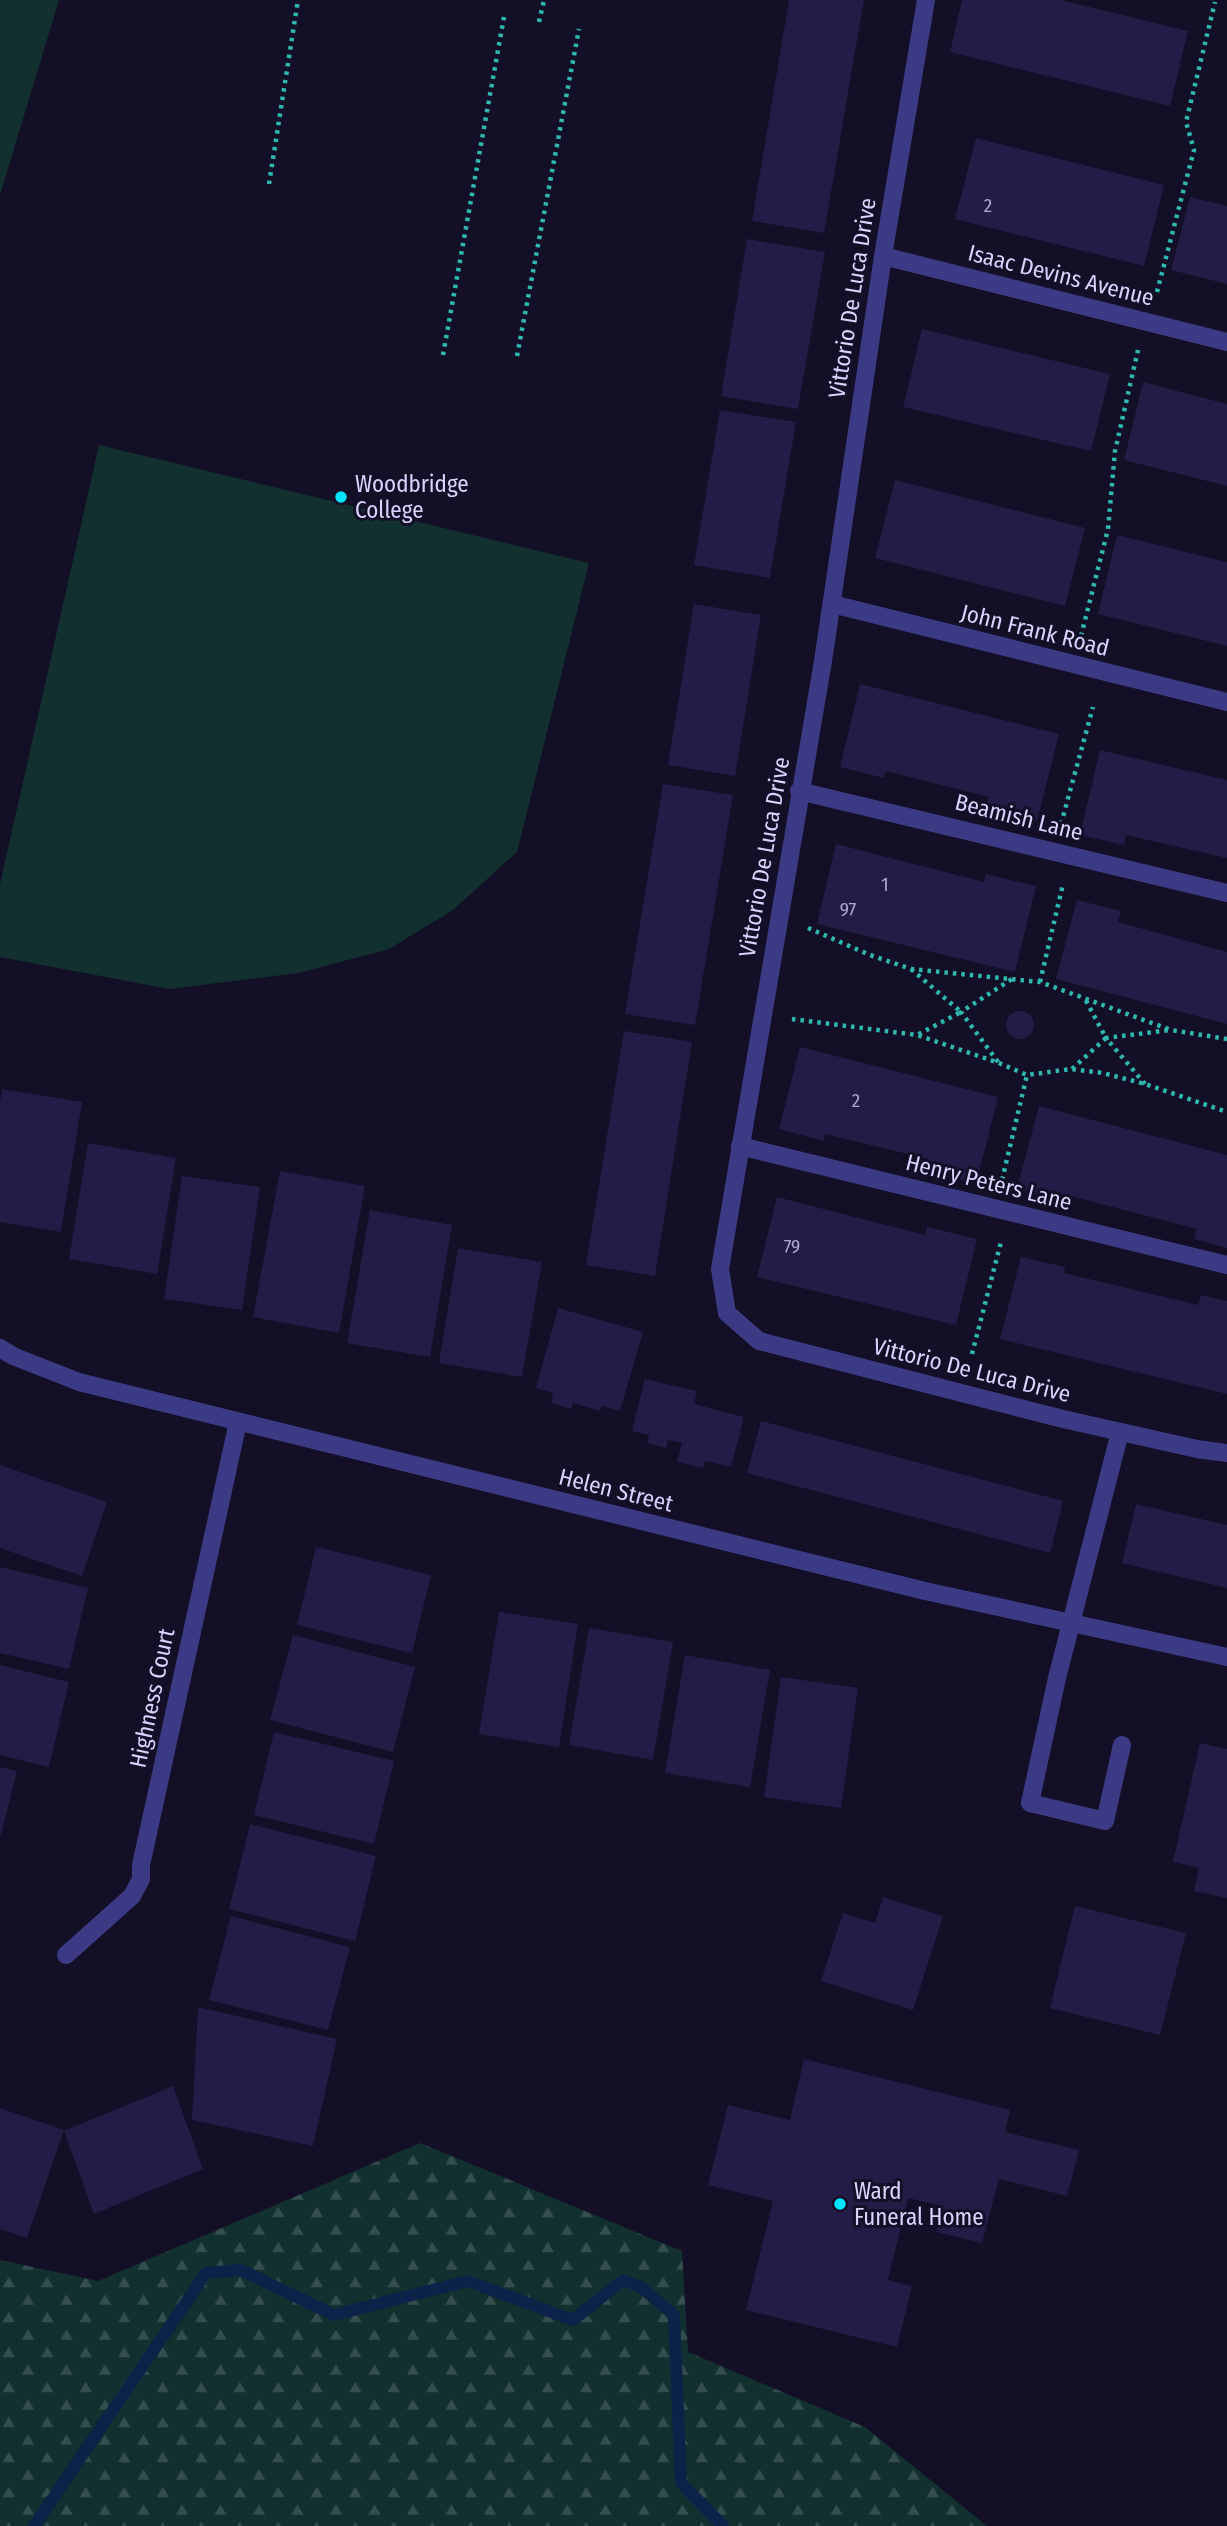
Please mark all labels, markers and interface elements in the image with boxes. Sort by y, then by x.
house number: 2 [984,194,992,217]
street label: Vittorio De Luca Drive [822,196,882,400]
street label: Isaac Devins Avenue [965,238,1157,312]
place label: Woodbridge College [355,470,469,524]
marker: Woodbridge College [333,489,349,505]
street label: John Frank Road [958,598,1112,662]
street label: Vittorio De Luca Drive [733,755,795,959]
street label: Beamish Lane [952,788,1086,846]
house number: 1 [881,873,889,896]
house number: 97 [840,898,857,921]
house number: 2 [852,1089,860,1112]
street label: Henry Peters Lane [903,1148,1075,1216]
house number: 79 [784,1235,800,1258]
street label: Vittorio De Luca Drive [870,1332,1074,1408]
street label: Helen Street [556,1462,676,1518]
street label: Highness Court [124,1625,181,1770]
place label: Ward Funeral Home [854,2177,984,2231]
marker: Ward Funeral Home [832,2196,848,2212]

